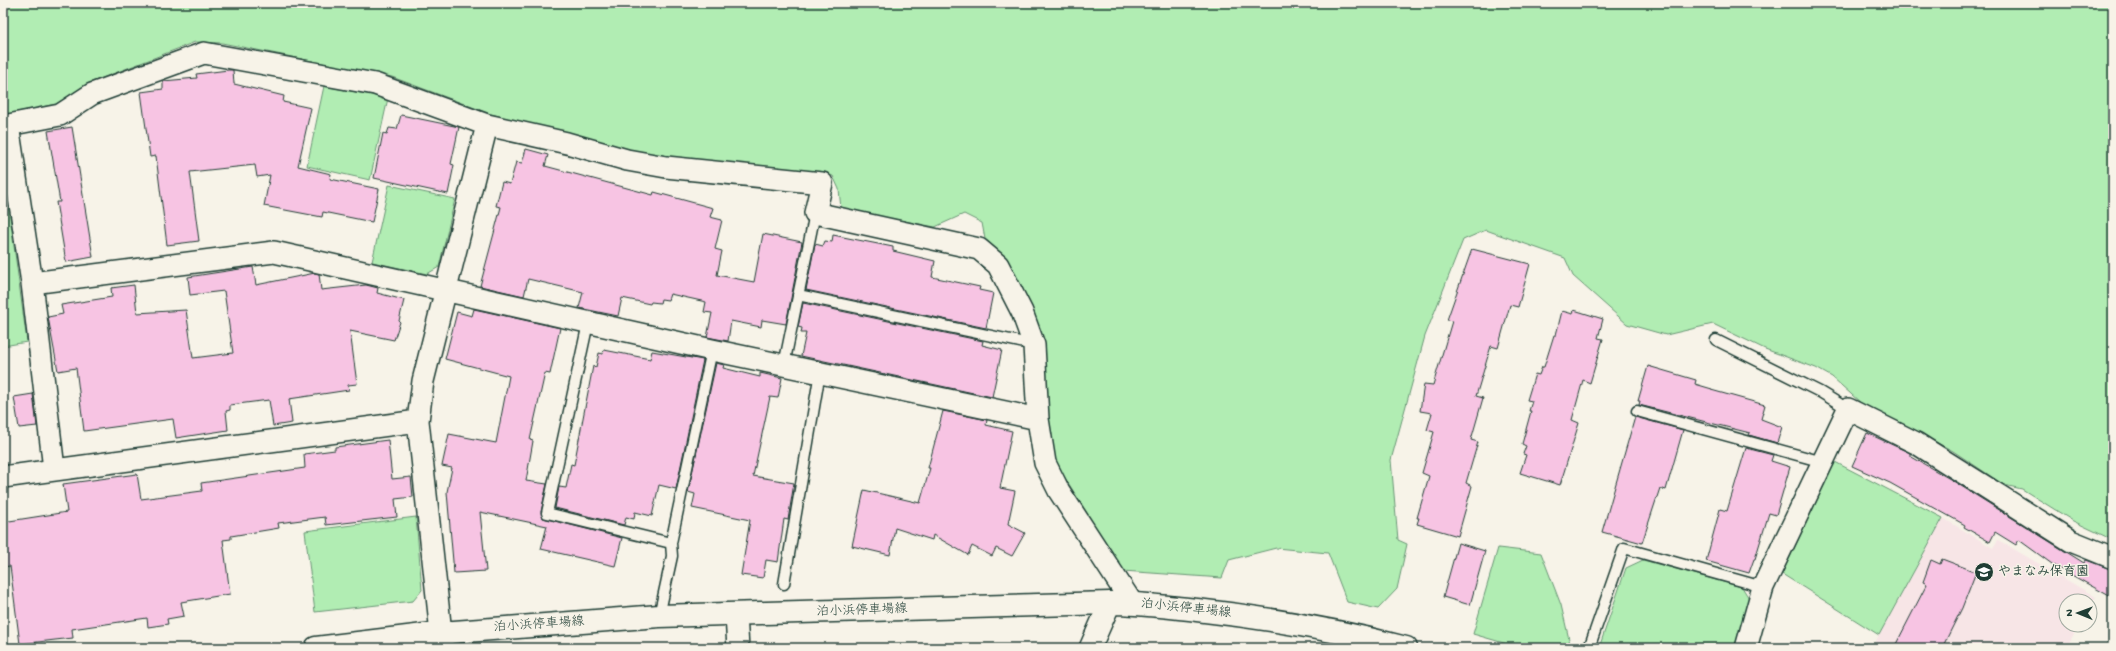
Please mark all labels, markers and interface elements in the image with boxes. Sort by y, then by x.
school or university icon: やまなみ保育園 [1973,561,1995,583]
place label: やまなみ保育園 [1998,564,2089,580]
north arrow [2058,593,2098,633]
street label: 泊小浜停車場線 [1140,596,1233,621]
street label: 泊小浜停車場線 [816,601,909,620]
text: N [2064,609,2076,617]
street label: 泊小浜停車場線 [493,613,586,636]

